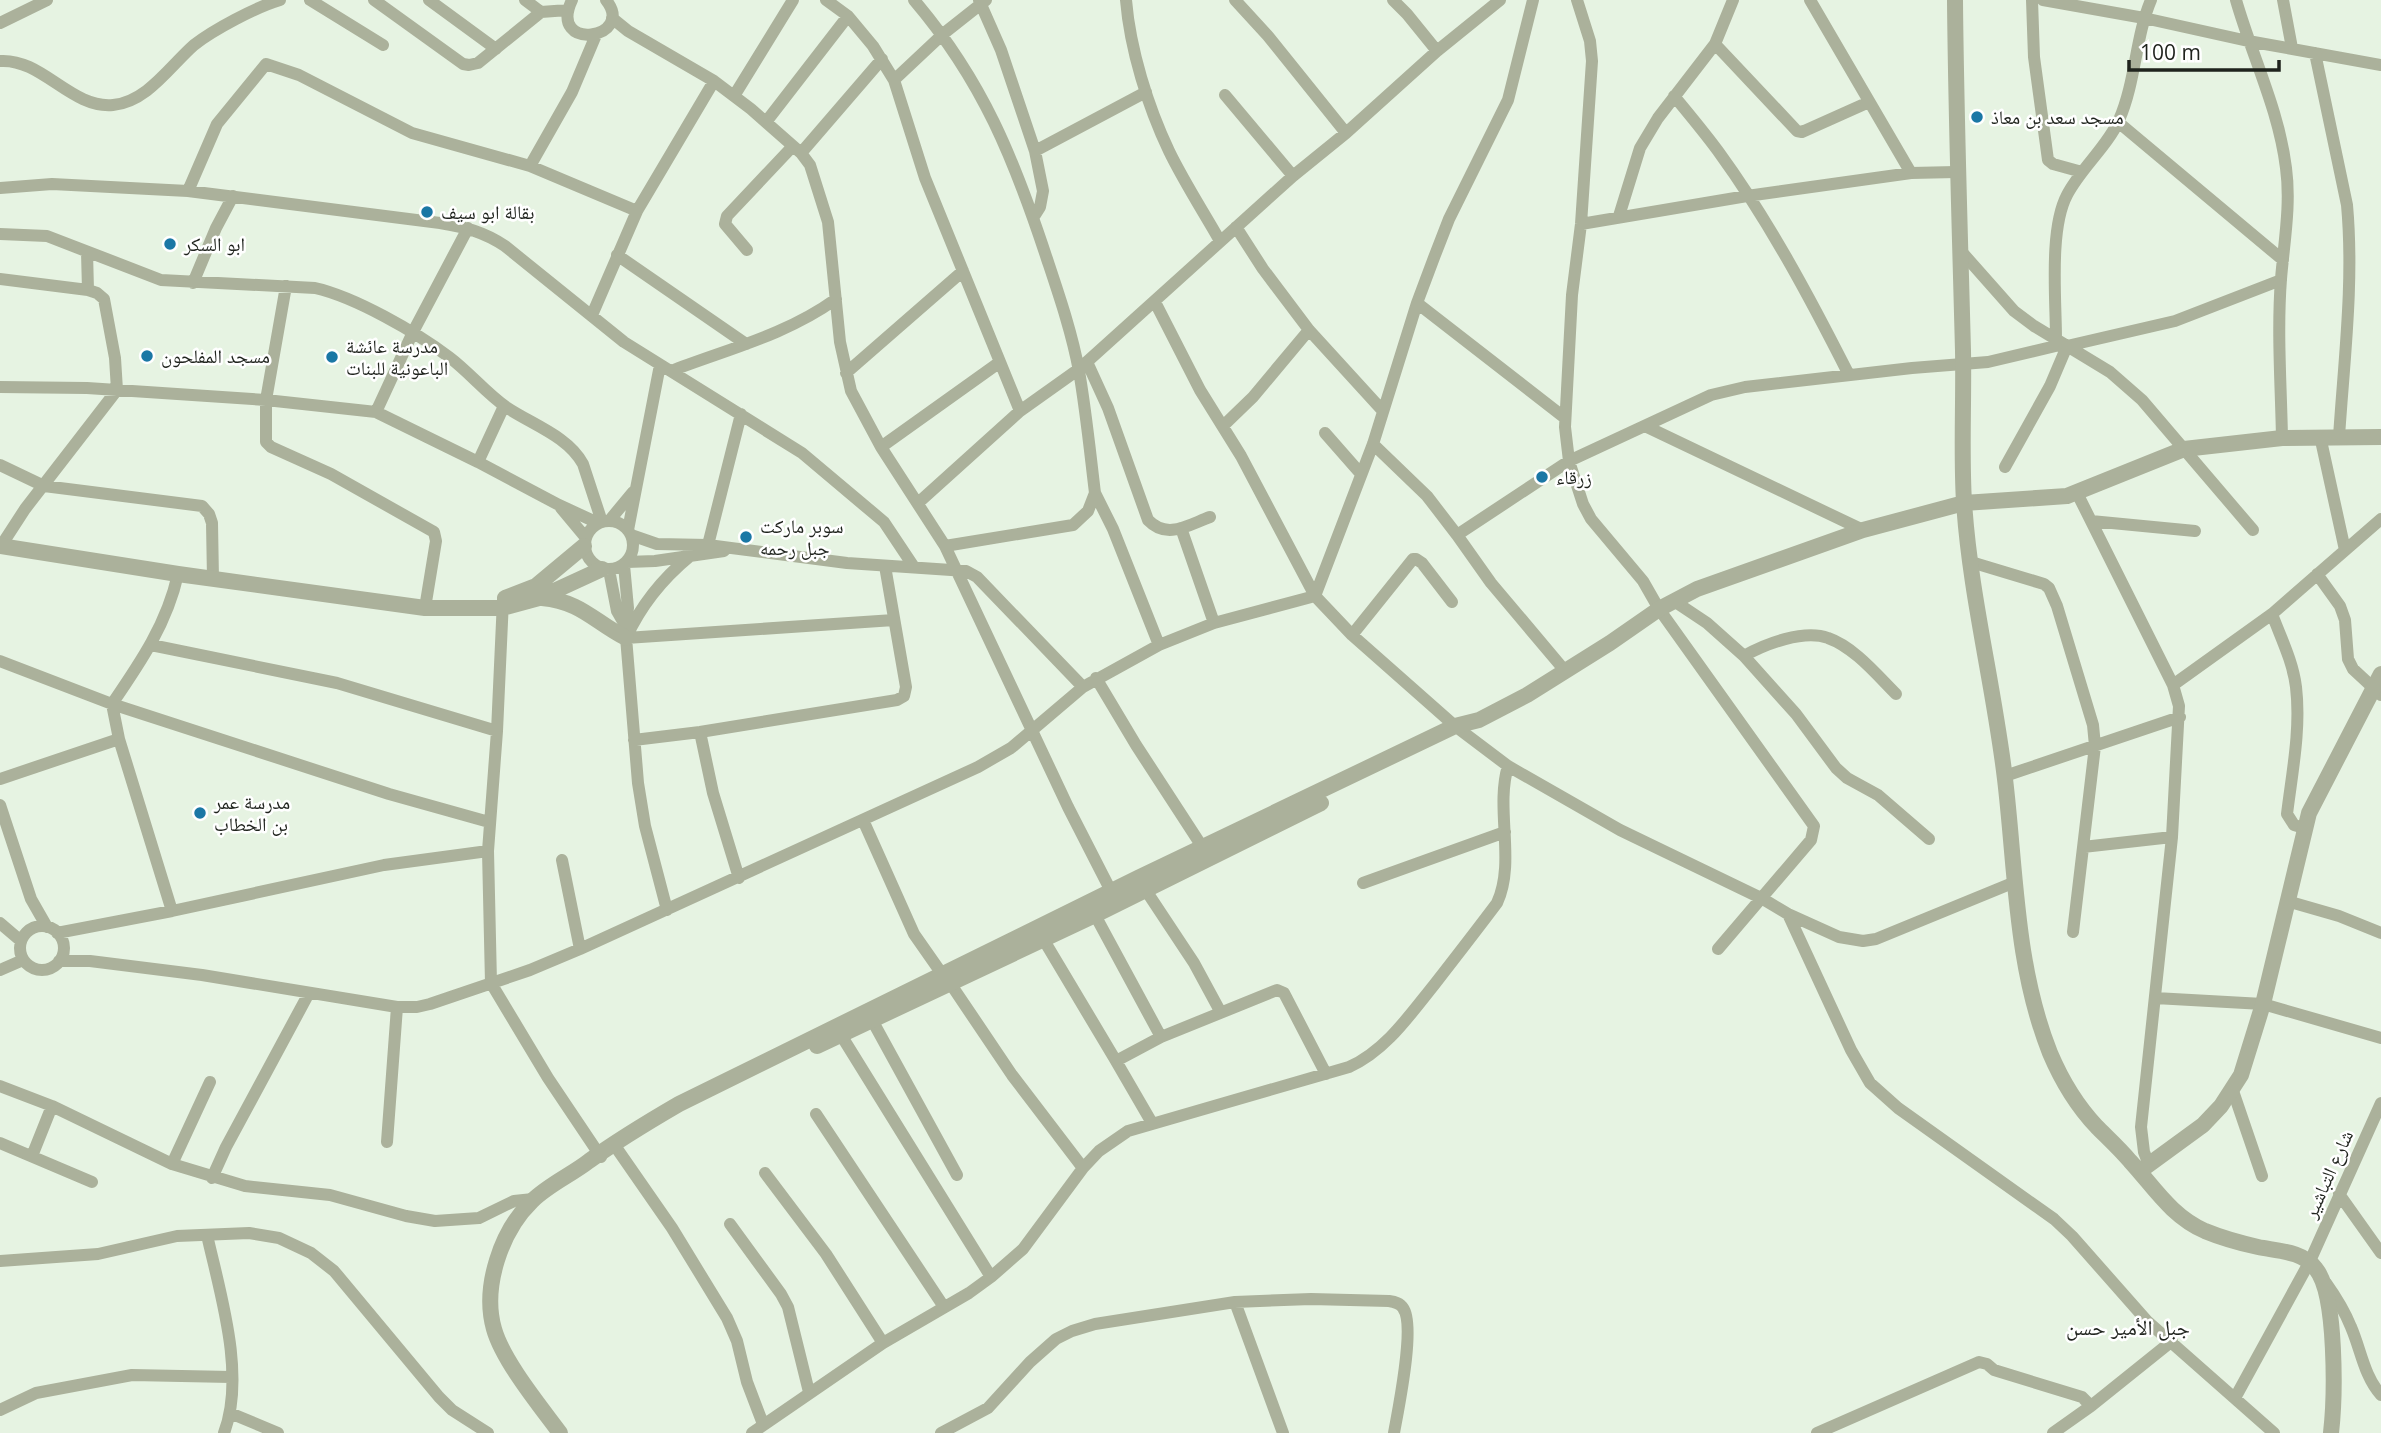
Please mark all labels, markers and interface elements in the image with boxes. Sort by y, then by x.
scale bar [2129,28,2280,72]
text: 100 m [2140,38,2201,66]
place label: مسجد سعد بن معاذ [1991,104,2124,130]
marker: مسجد سعد بن معاذ [1969,109,1985,125]
place label: بقالة ابو سيف [441,199,534,225]
marker: بقالة ابو سيف [419,204,435,220]
place label: ابو السكر [183,231,245,257]
marker: ابو السكر [162,236,178,252]
place label: مدرسة عائشة الباعونية للبنات [346,333,448,381]
place label: مسجد المفلحون [161,343,270,369]
marker: مسجد المفلحون [139,348,155,364]
marker: مدرسة عائشة الباعونية للبنات [324,349,340,365]
place label: زرقاء [1556,464,1592,490]
marker: زرقاء [1534,469,1550,485]
place label: سوبر ماركت جبل رحمه [760,513,843,561]
marker: سوبر ماركت جبل رحمه [738,529,754,545]
place label: مدرسة عمر بن الخطاب [213,789,290,837]
marker: مدرسة عمر بن الخطاب [192,805,208,821]
street label: شارع التباشير [2297,1126,2359,1223]
district label: جبل الأمير حسن [2066,1313,2190,1341]

